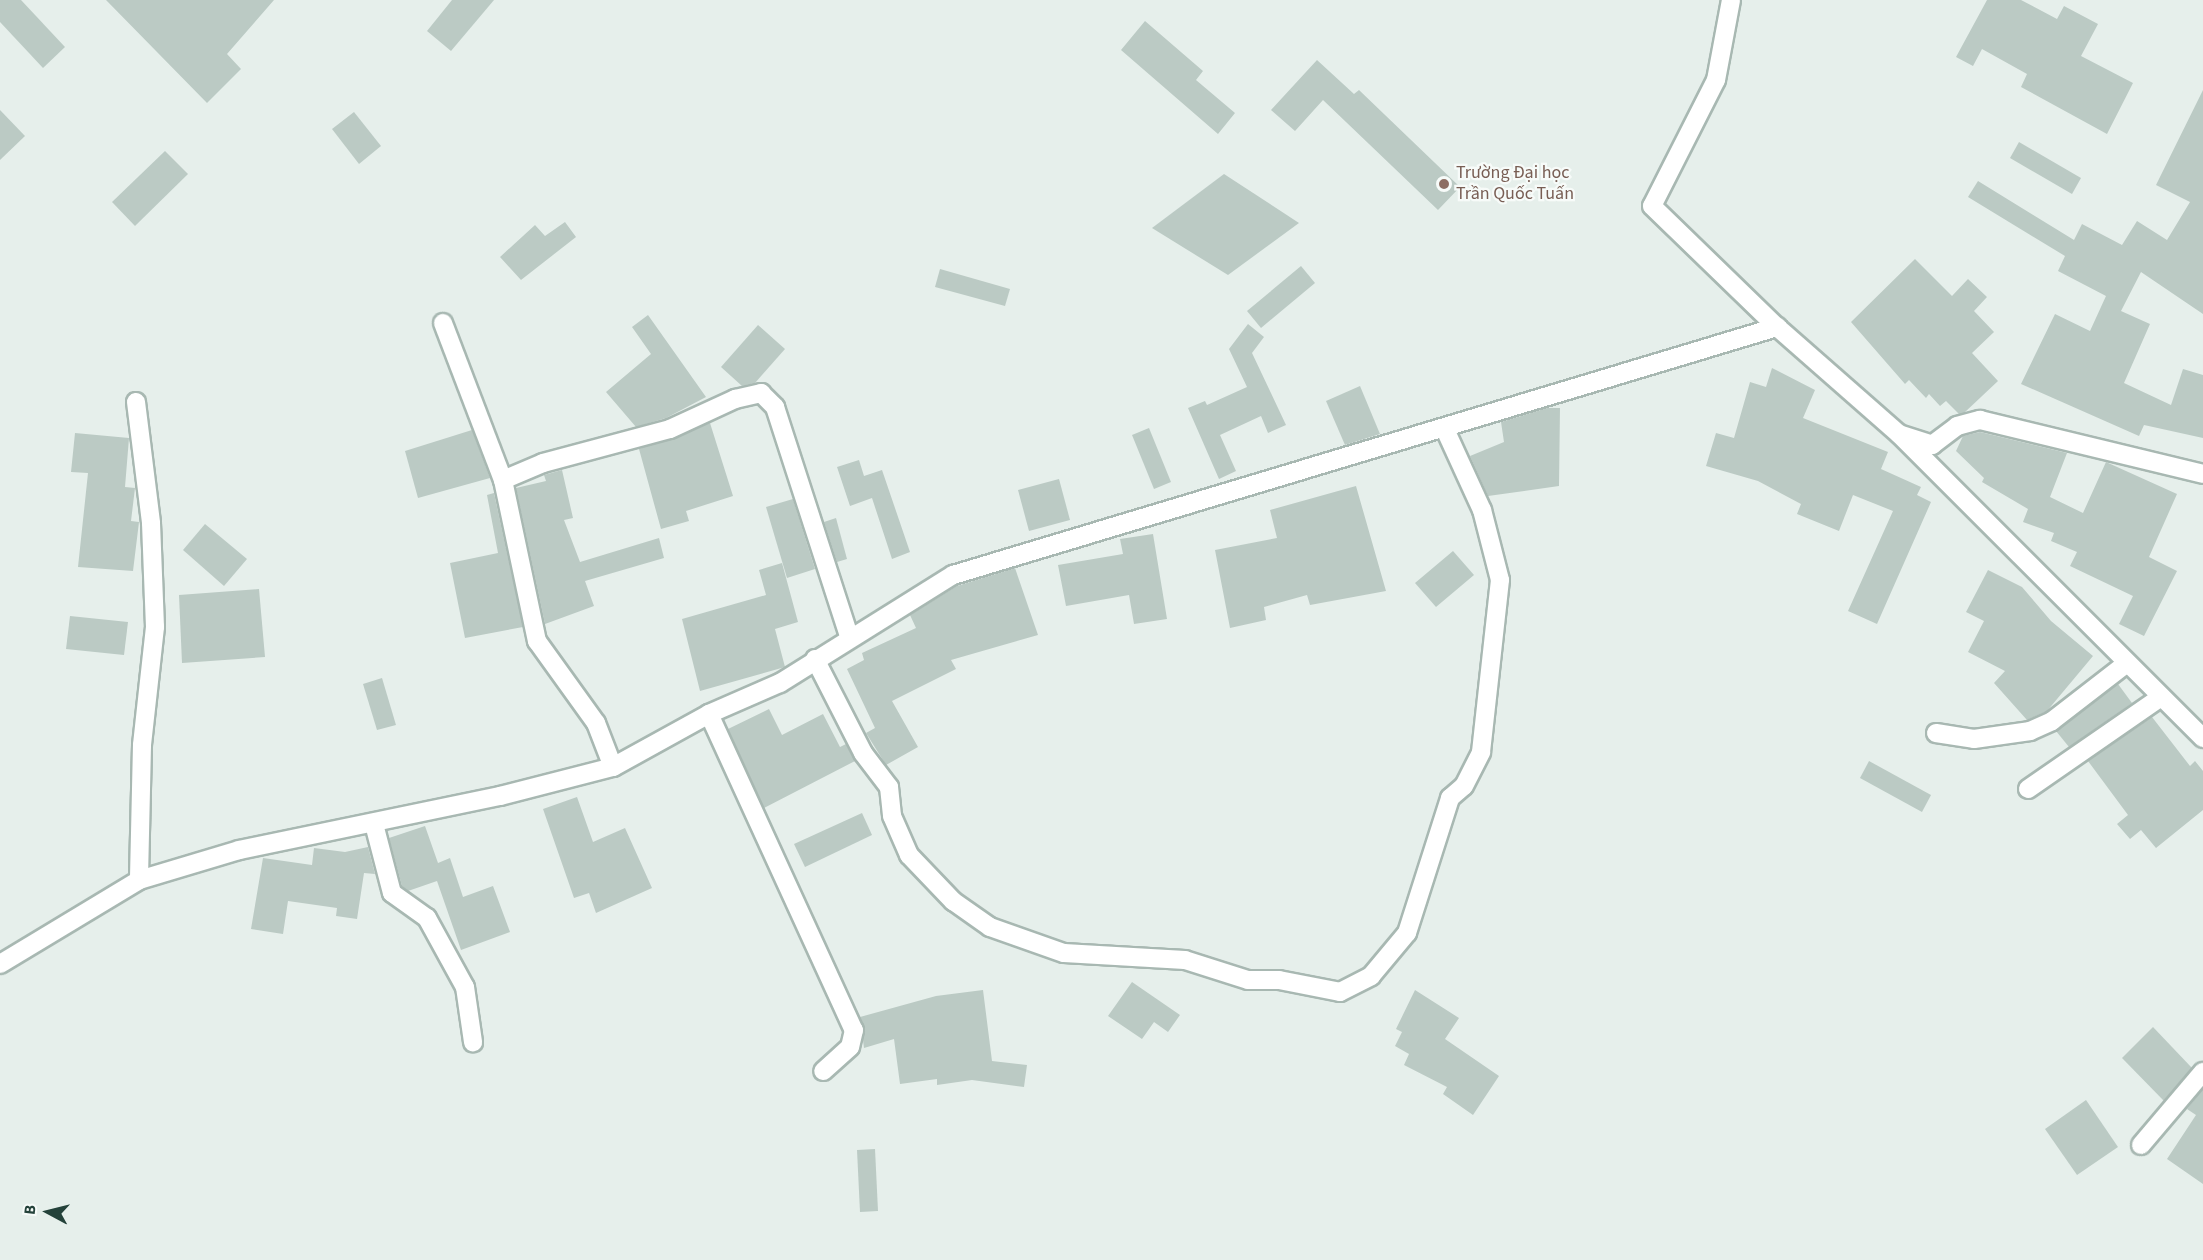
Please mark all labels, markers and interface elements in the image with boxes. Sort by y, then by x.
place label: Trường Đại học Trần Quốc Tuấn [1456,163,1574,206]
marker: Trường Đại học Trần Quốc Tuấn [1437,177,1451,191]
north arrow [18,1182,78,1242]
text: B [19,1204,42,1216]

